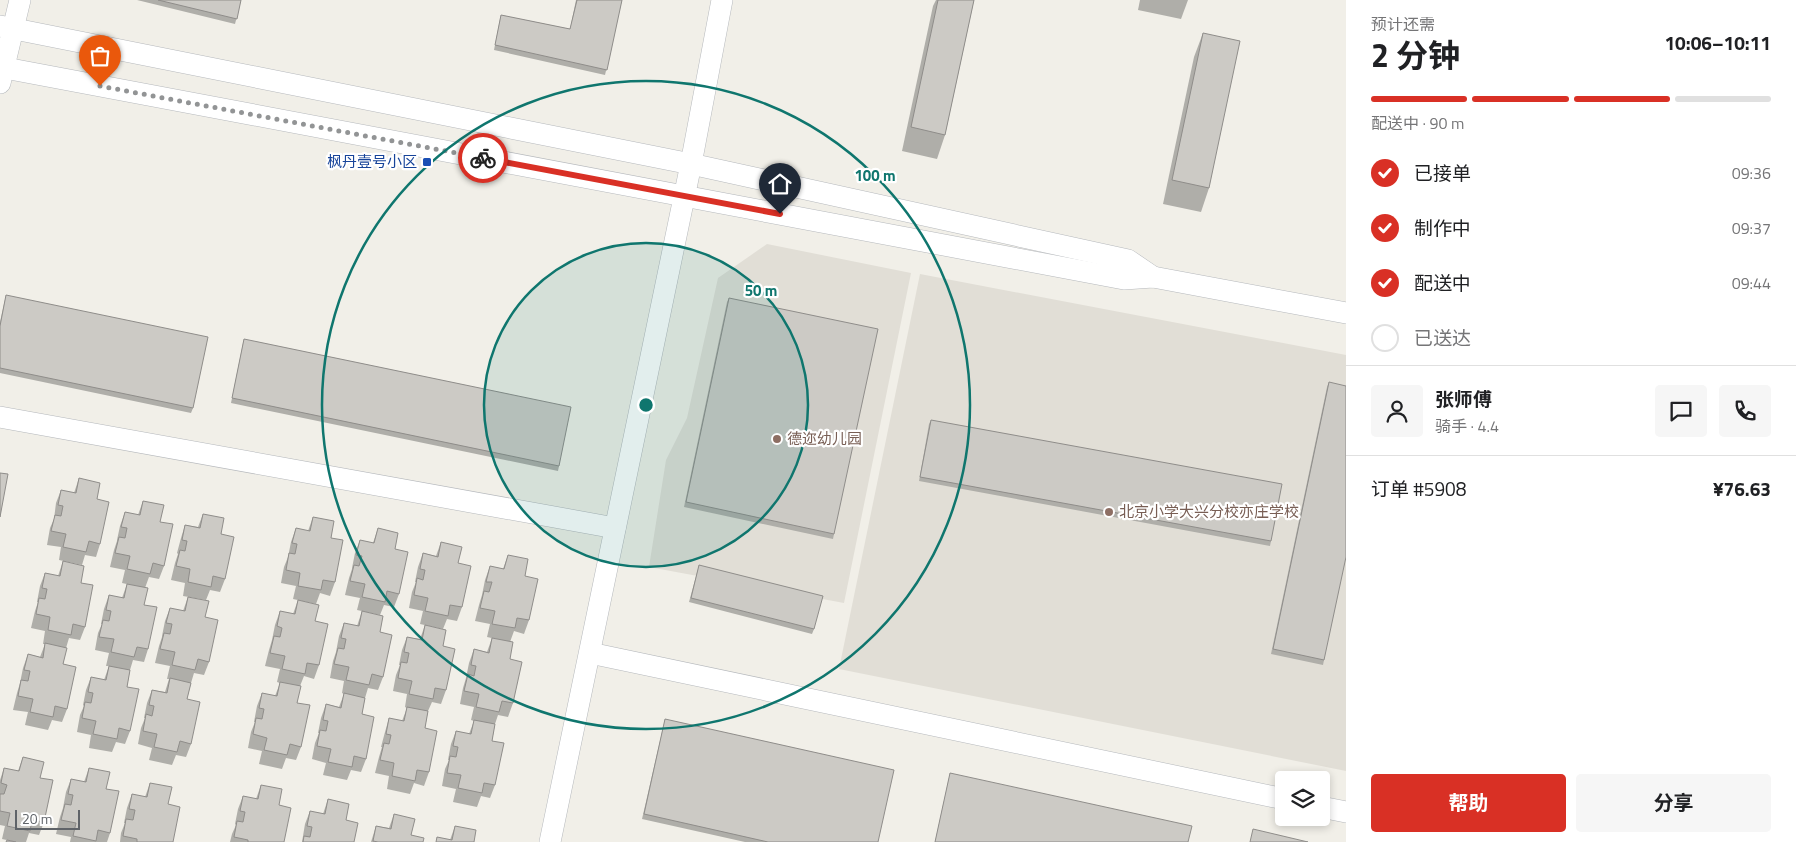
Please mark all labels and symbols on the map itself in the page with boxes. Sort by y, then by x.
pin [79,35,121,86]
courier [458,133,508,183]
place label: 枫丹壹号小区 [327,150,417,173]
marker: 枫丹壹号小区 [421,156,433,168]
pin [759,163,801,214]
text: 100 m [854,164,896,187]
text: 50 m [745,279,777,302]
centre of rings [637,396,655,414]
place label: 德迩幼儿园 [787,427,862,450]
marker: 德迩幼儿园 [771,433,783,445]
place label: 北京小学大兴分校亦庄学校 [1119,500,1299,523]
marker: 北京小学大兴分校亦庄学校 [1103,506,1115,518]
scale bar [15,807,80,830]

